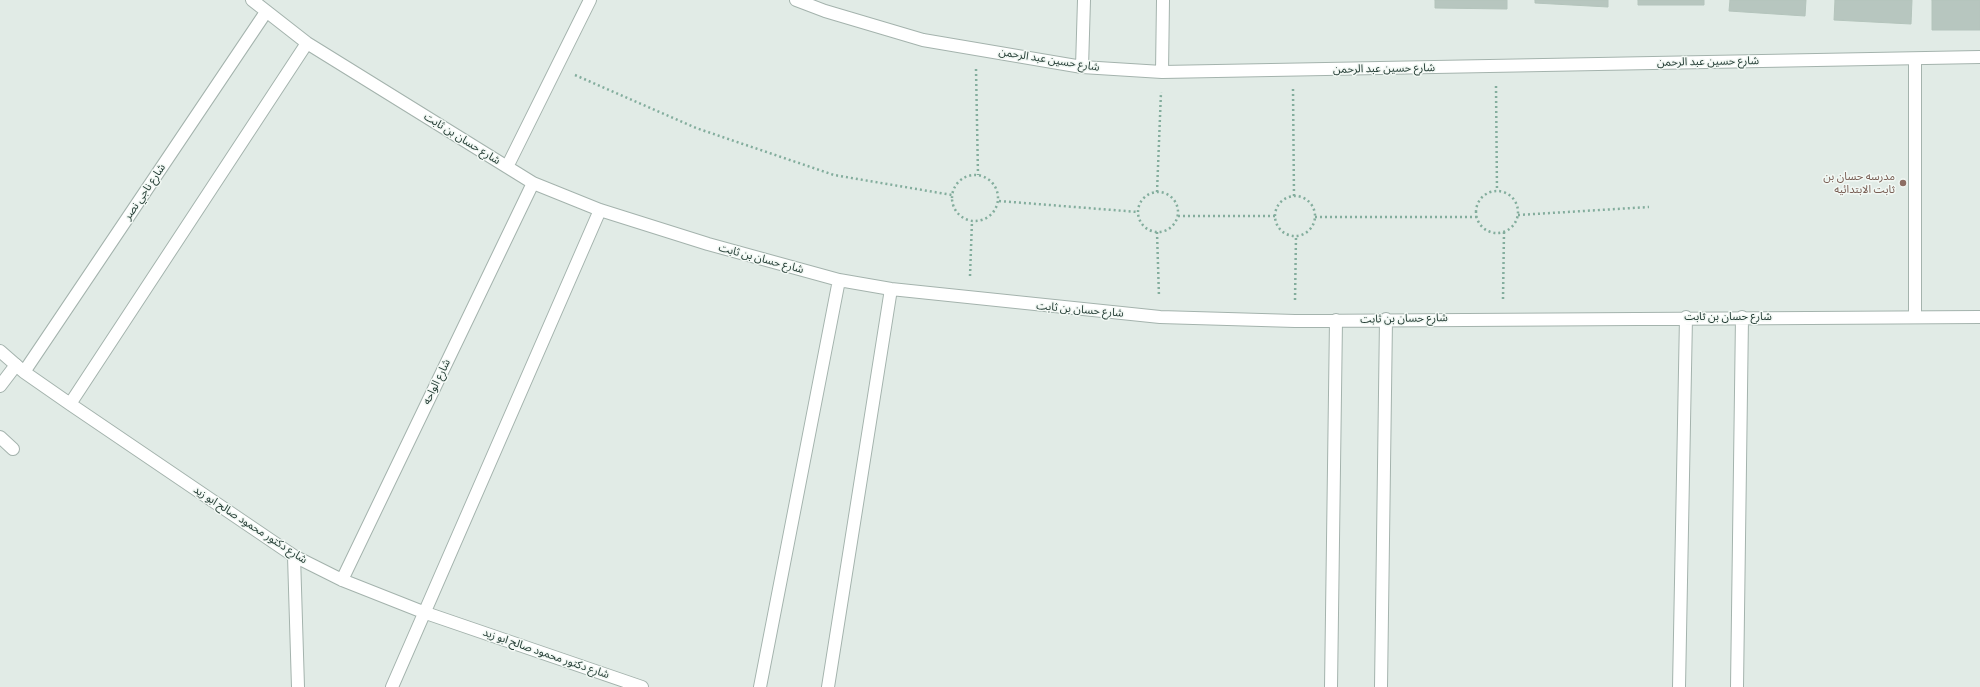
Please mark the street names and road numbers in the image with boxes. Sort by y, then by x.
street label: شارع حسين عبد الرحمن [998,45,1100,75]
street label: شارع حسين عبد الرحمن [1657,55,1759,69]
street label: شارع حسين عبد الرحمن [1333,62,1435,76]
street label: شارع حسان بن ثابت [421,110,503,168]
street label: شارع ناجي نصر [121,161,169,223]
street label: شارع حسان بن ثابت [717,241,805,277]
street label: شارع حسان بن ثابت [1036,300,1124,320]
street label: شارع حسان بن ثابت [1684,310,1772,324]
street label: شارع حسان بن ثابت [1360,312,1448,326]
street label: شارع الواحه [420,357,454,407]
street label: شارع دكتور محمود صالح ابو زيد [191,483,309,567]
street label: شارع دكتور محمود صالح ابو زيد [481,626,611,682]

